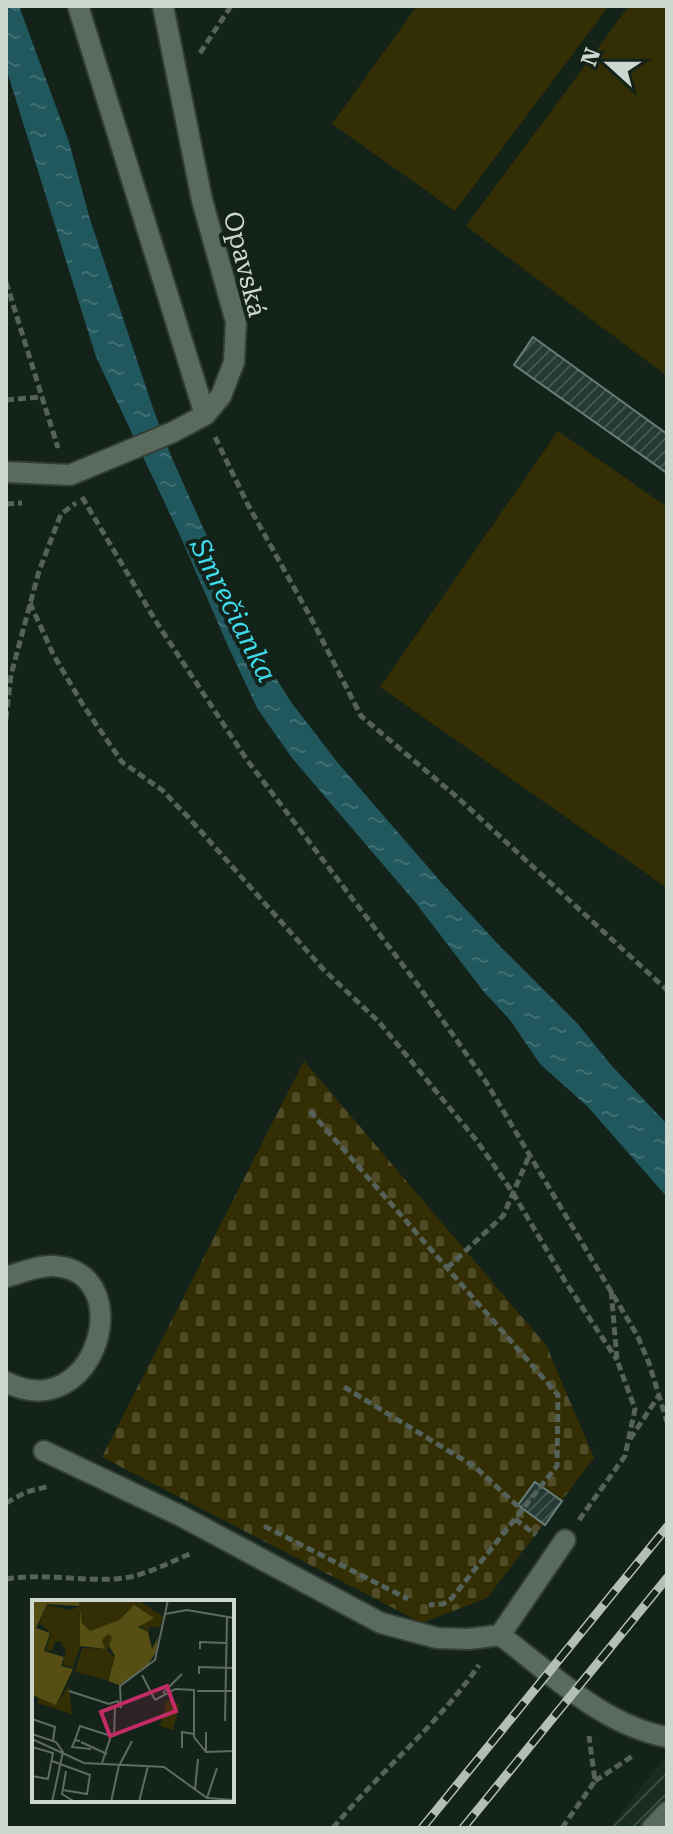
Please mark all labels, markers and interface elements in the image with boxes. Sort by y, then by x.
north arrow [569,24,649,104]
text: N [576,45,606,69]
street label: Opavská [217,208,273,320]
water label: Smrečianka [183,532,284,687]
inset map [32,1600,234,1802]

